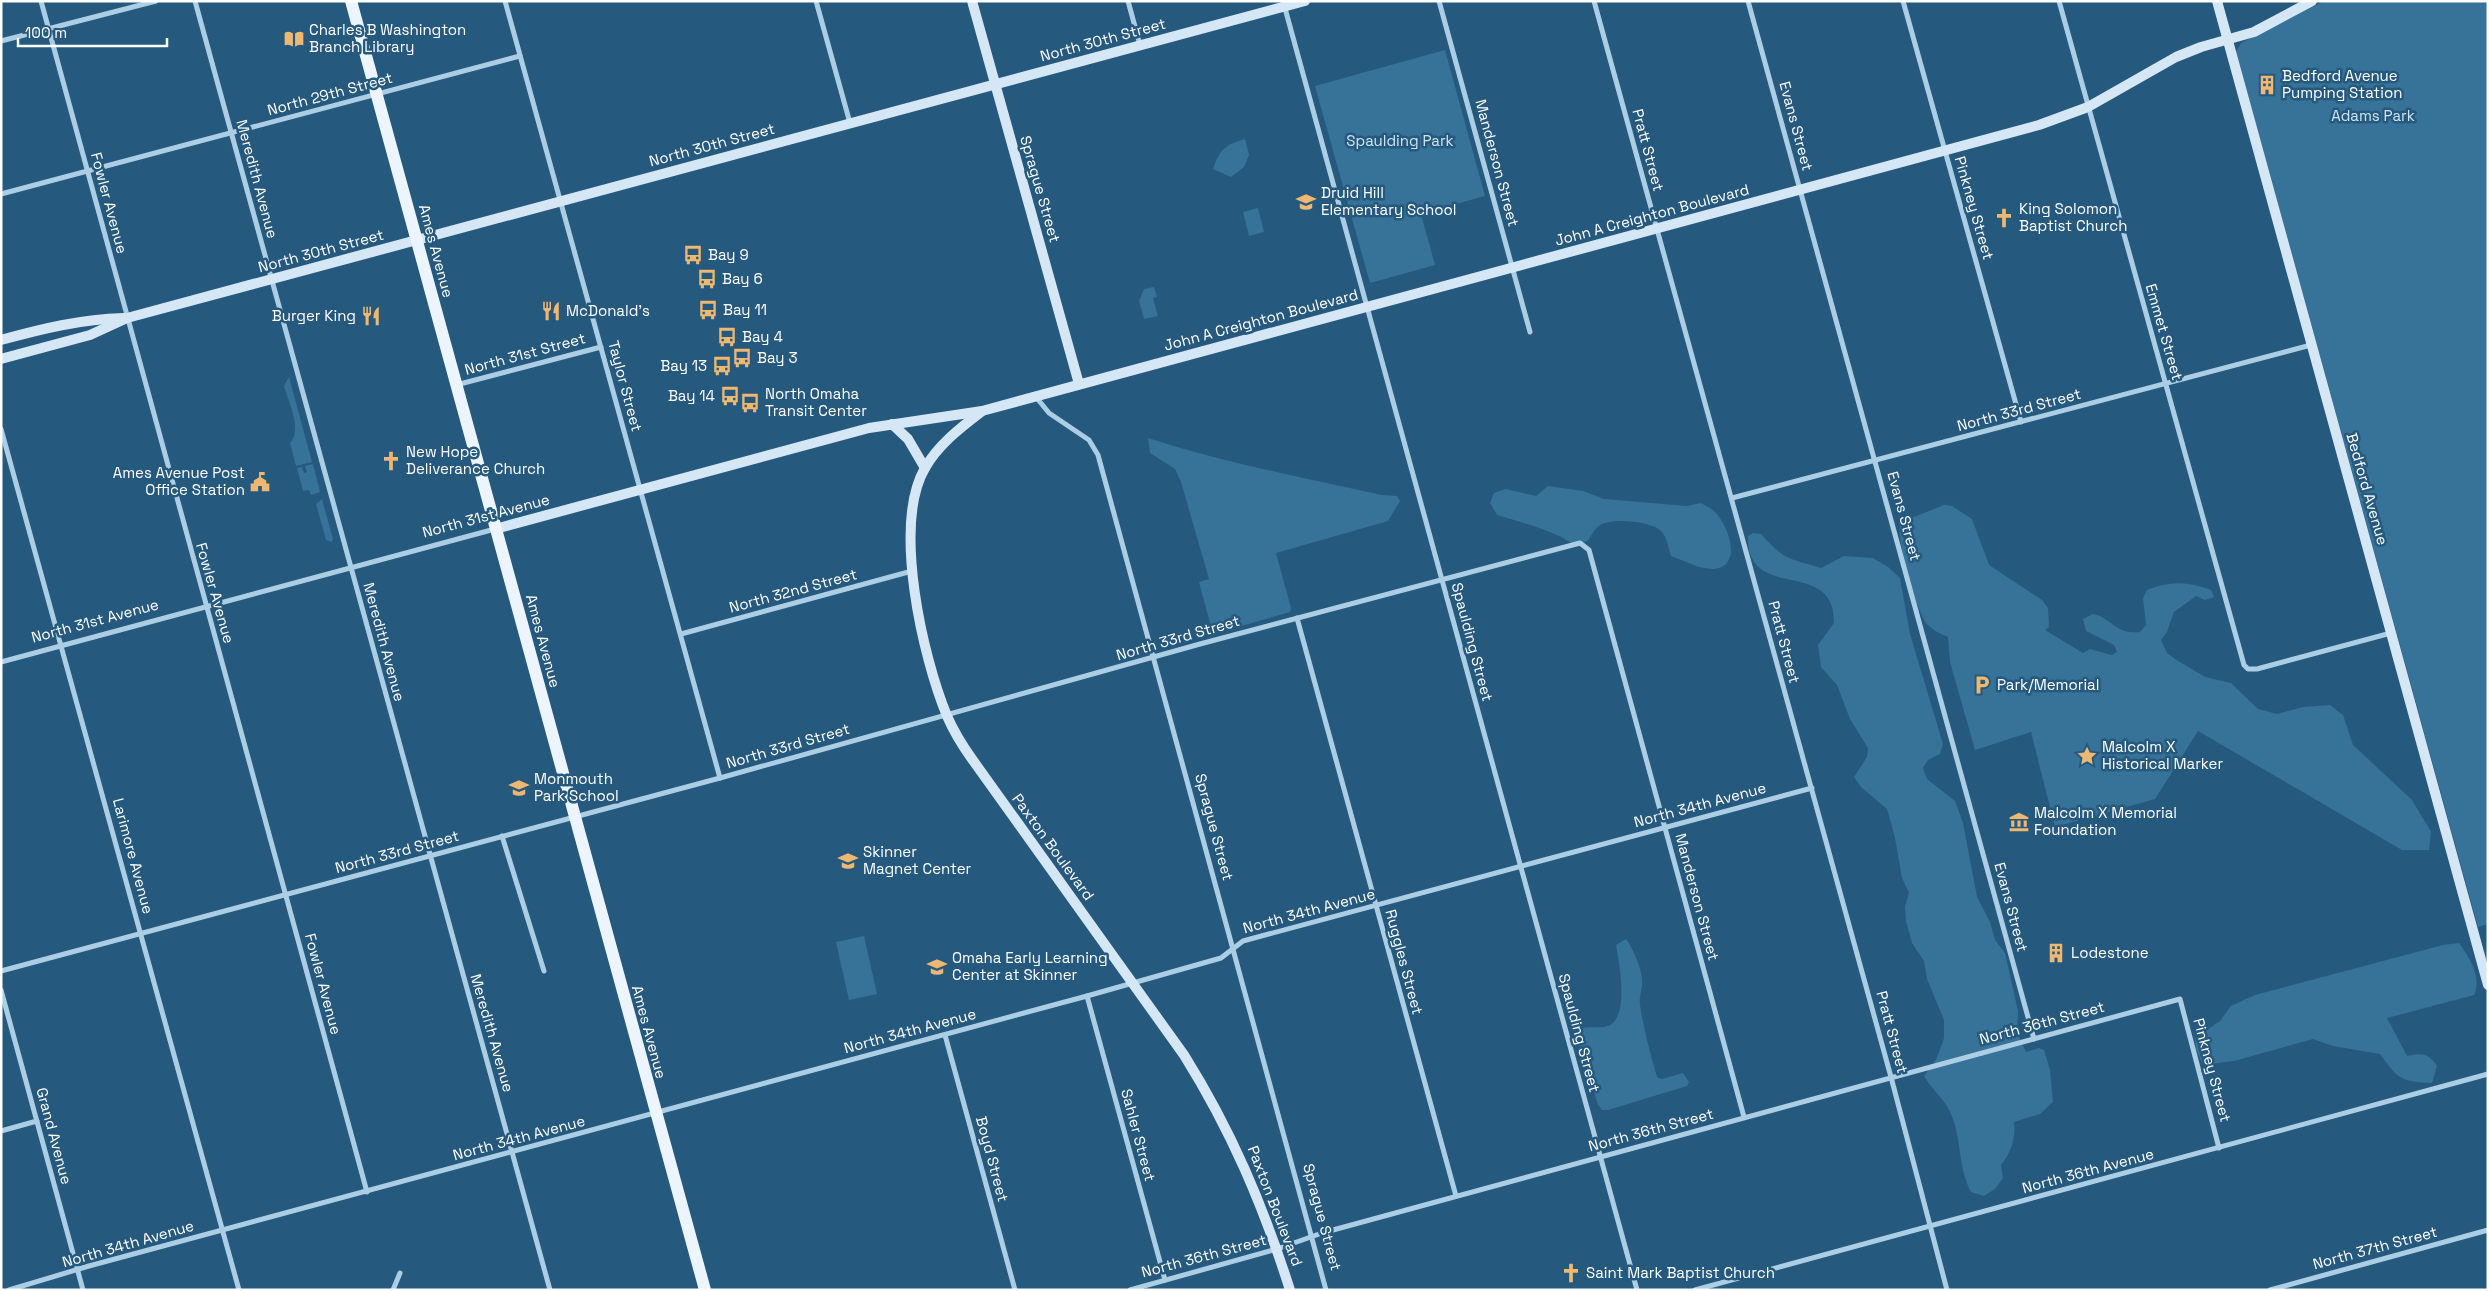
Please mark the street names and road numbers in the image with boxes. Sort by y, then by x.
street label: North 30th Street [1038,14,1168,65]
street label: North 29th Street [265,68,395,119]
street label: Evans Street [1775,79,1818,173]
street label: Manderson Street [1471,97,1524,229]
street label: Pratt Street [1628,107,1669,193]
street label: Meredith Avenue [232,117,283,240]
street label: North 30th Street [647,119,777,170]
street label: Sprague Street [1016,133,1065,244]
street label: Fowler Avenue [87,150,132,256]
street label: Pinkney Street [1951,154,1998,262]
street label: John A Creighton Boulevard [1553,179,1751,250]
street label: Ames Avenue [415,202,458,300]
street label: North 30th Street [256,225,386,276]
street label: Emmet Street [2142,281,2187,382]
street label: John A Creighton Boulevard [1162,284,1360,355]
street label: North 31st Street [462,328,587,379]
street label: Taylor Street [604,338,647,434]
street label: North 33rd Street [1955,384,2083,435]
street label: Bedford Avenue [2342,431,2393,547]
street label: Evans Street [1883,469,1926,563]
street label: North 31st Avenue [420,489,552,542]
street label: Fowler Avenue [192,540,239,646]
street label: North 32nd Street [727,564,859,617]
street label: Meredith Avenue [359,580,410,703]
street label: Spaulding Street [1448,580,1497,703]
street label: Ames Avenue [522,592,565,690]
street label: North 31st Avenue [29,594,161,647]
street label: Pratt Street [1764,599,1805,685]
street label: North 33rd Street [1114,611,1242,664]
street label: North 33rd Street [724,719,852,772]
street label: Sprague Street [1191,771,1238,883]
street label: North 34th Avenue [1632,778,1768,831]
street label: Paxton Boulevard [1008,790,1099,904]
street label: Larimore Avenue [109,796,158,916]
street label: North 33rd Street [333,826,461,877]
street label: Manderson Street [1671,831,1724,963]
street label: Evans Street [1990,860,2033,954]
street label: North 34th Avenue [1241,884,1377,937]
street label: Ruggles Street [1381,907,1428,1017]
street label: Fowler Avenue [301,931,346,1037]
street label: Spaulding Street [1555,971,1604,1094]
street label: Meredith Avenue [467,972,518,1094]
street label: Ames Avenue [628,983,671,1081]
street label: Pratt Street [1872,989,1913,1075]
street label: North 36th Street [1977,997,2107,1048]
street label: North 34th Avenue [842,1004,978,1057]
street label: Pinkney Street [2189,1016,2236,1124]
street label: Grand Avenue [32,1085,77,1186]
street label: Sahler Street [1117,1087,1160,1183]
street label: North 36th Street [1586,1104,1716,1155]
street label: North 34th Avenue [451,1111,587,1164]
street label: Boyd Street [972,1114,1013,1204]
street label: Paxton Boulevard [1244,1143,1307,1269]
street label: North 36th Avenue [2020,1144,2156,1197]
street label: Sprague Street [1299,1161,1346,1273]
street label: North 34th Avenue [60,1216,196,1271]
street label: North 37th Street [2311,1222,2439,1273]
street label: North 36th Street [1139,1230,1269,1281]

